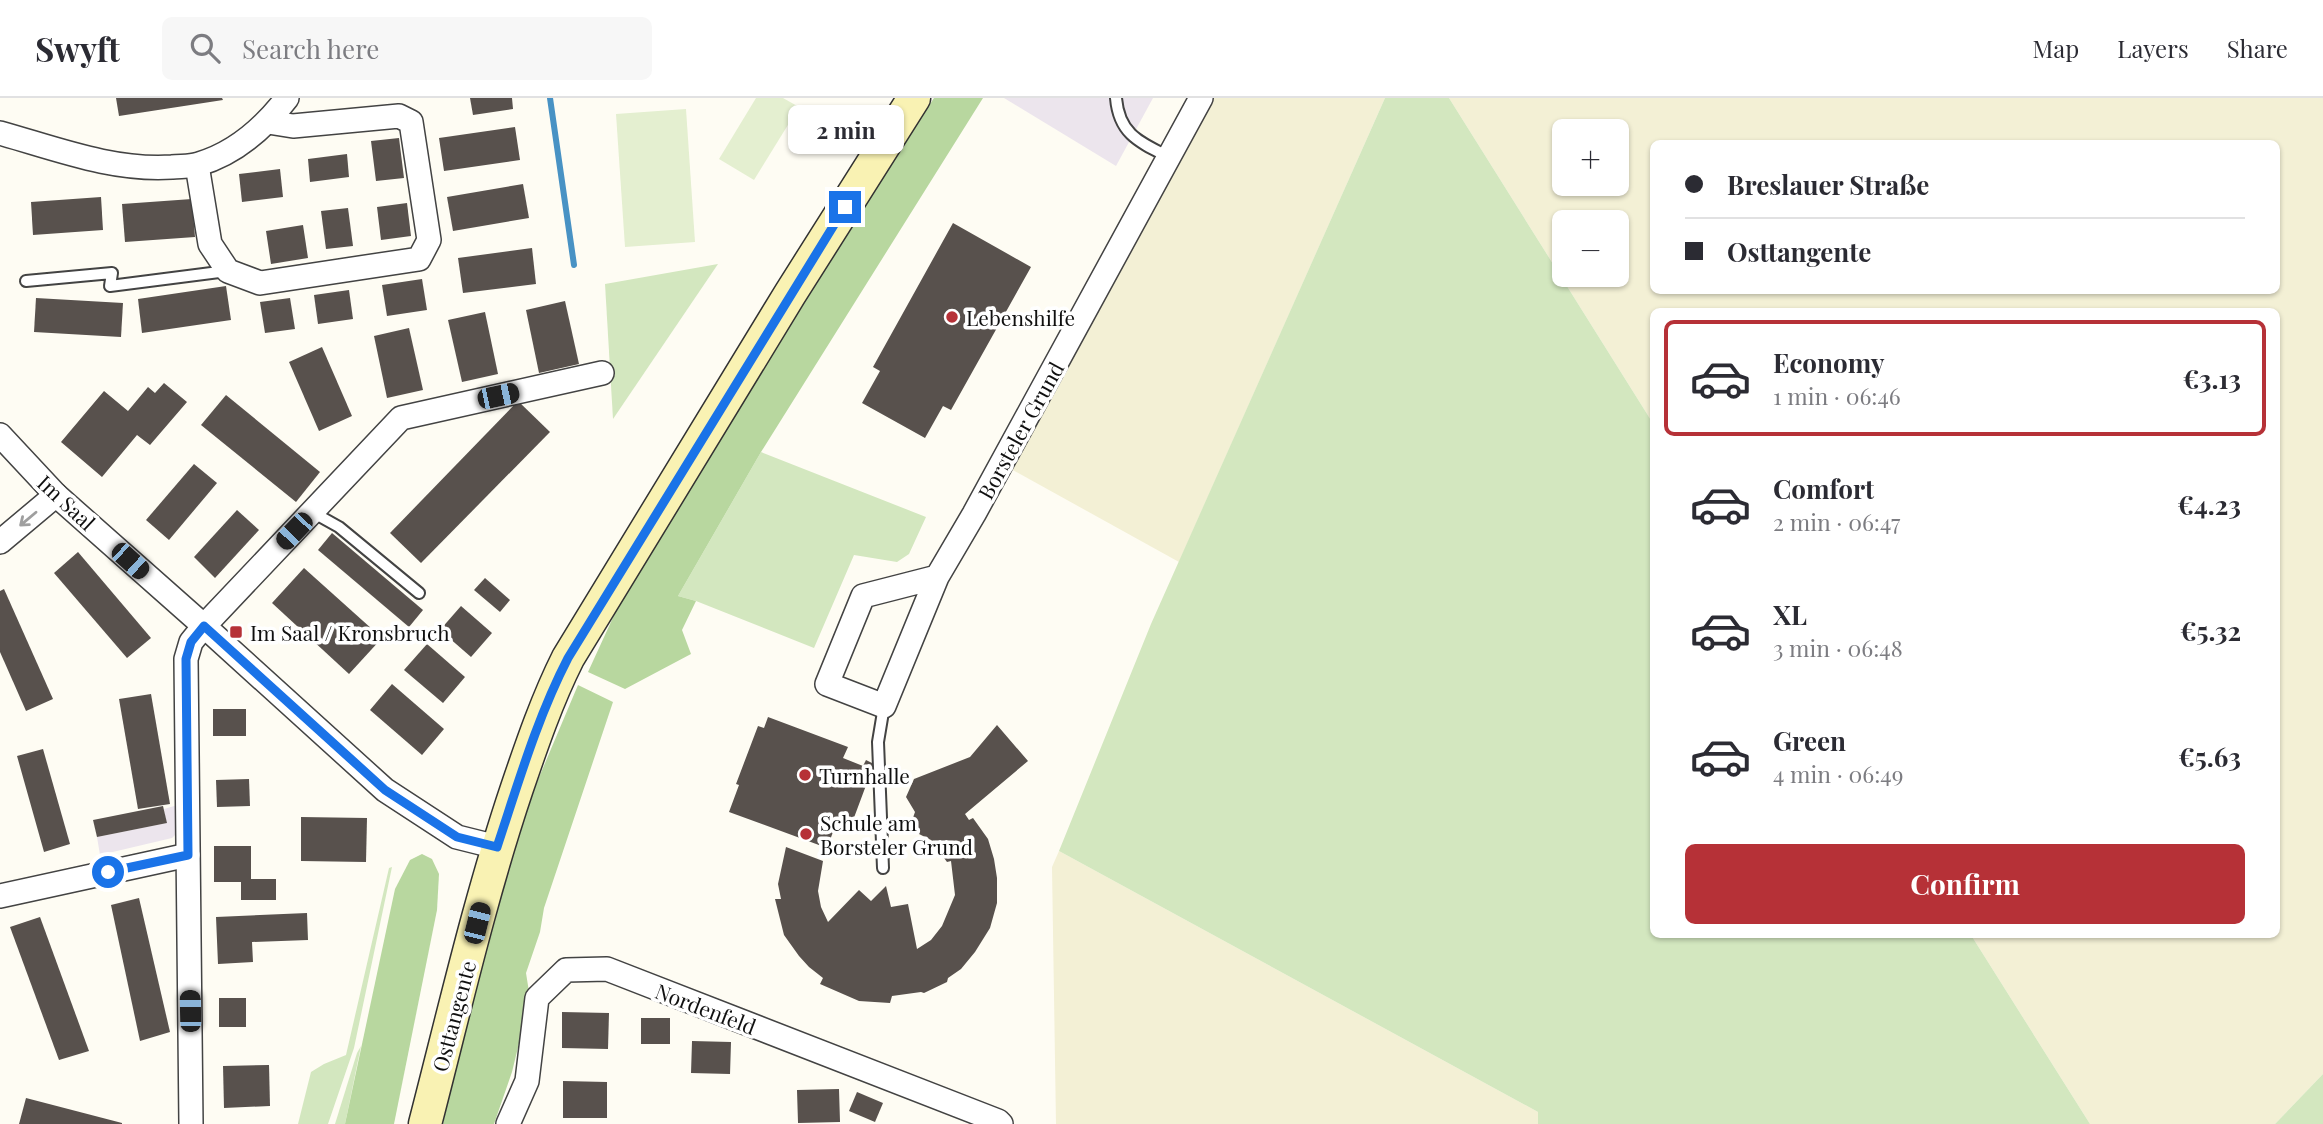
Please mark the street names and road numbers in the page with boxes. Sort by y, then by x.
street label: Borsteler Grund [971,356,1069,504]
street label: Im Saal [32,468,102,536]
street label: Osttangente [425,957,481,1075]
street label: Nordenfeld [652,976,760,1040]

